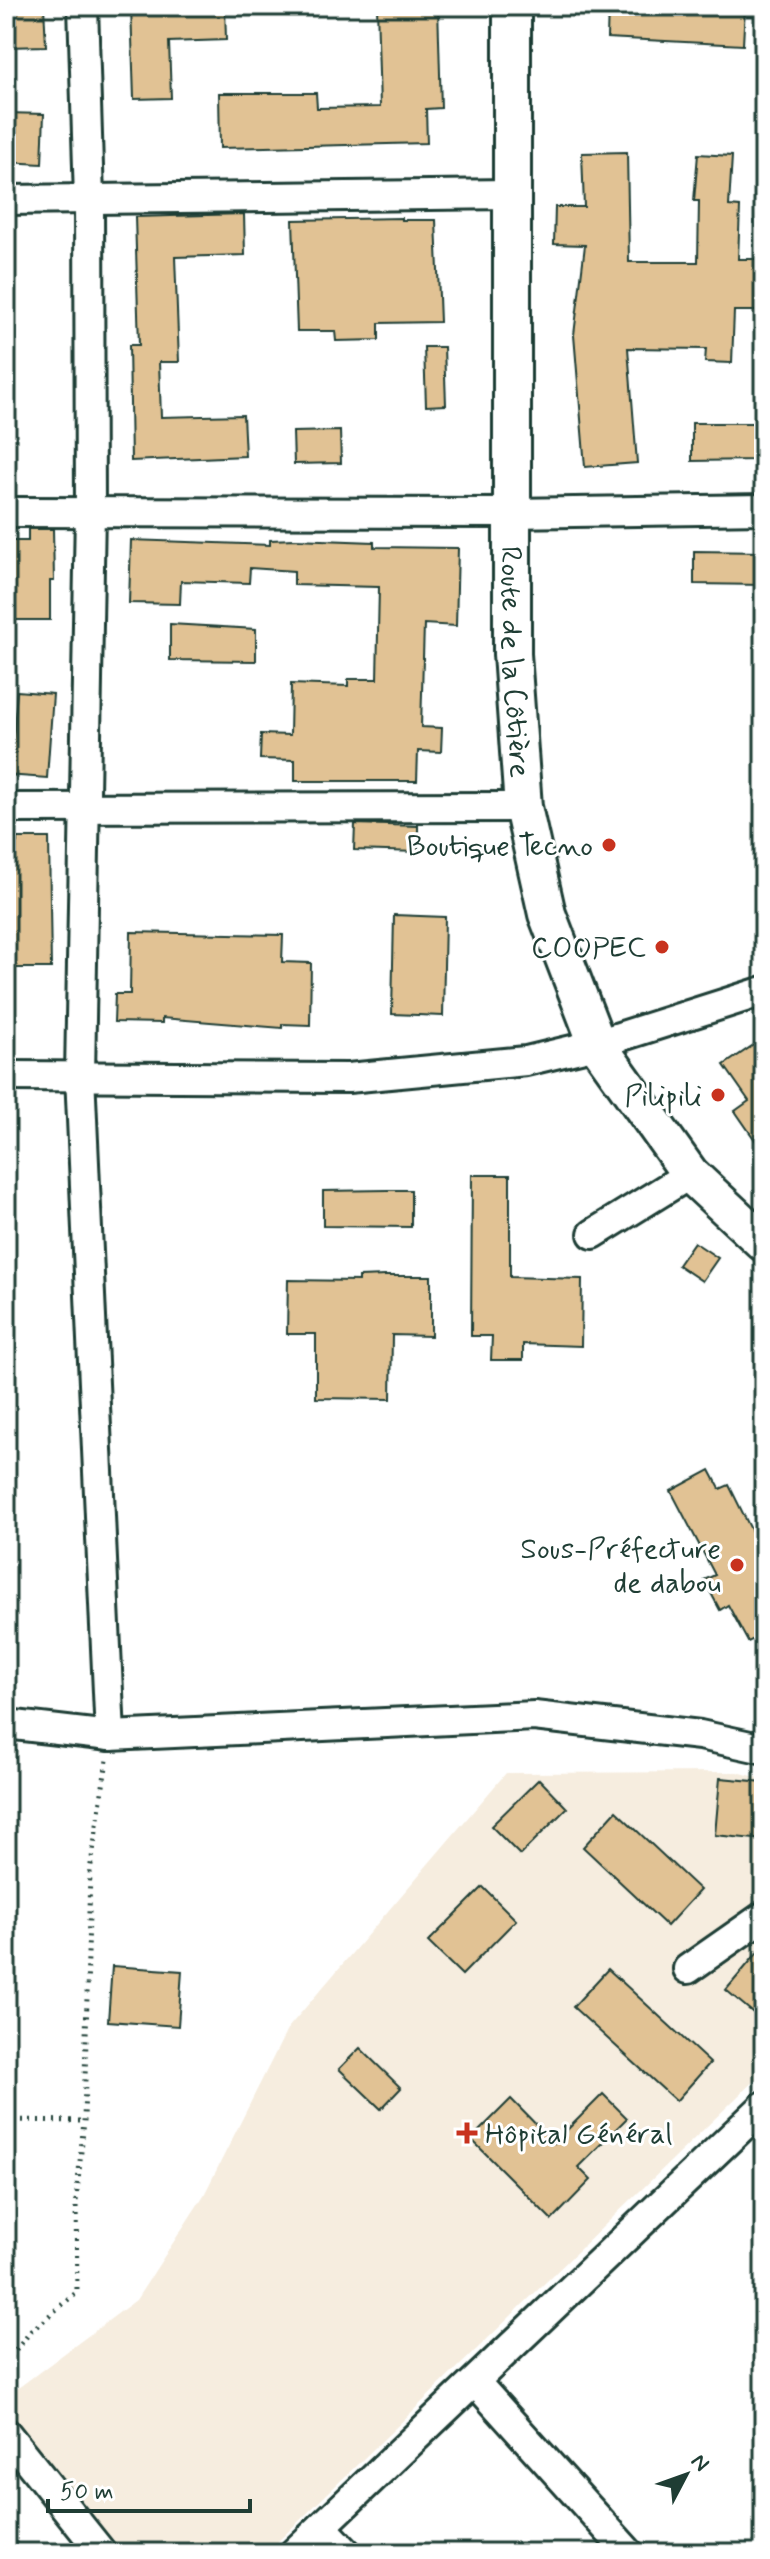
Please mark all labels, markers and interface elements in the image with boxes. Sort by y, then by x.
street label: Route de la Côtière [491,546,539,779]
place label: Boutique Tecno [407,827,593,866]
marker: Boutique Tecno [600,836,618,854]
place label: COOPEC [531,929,646,968]
marker: COOPEC [653,938,671,956]
place label: Pilipili [624,1077,702,1116]
marker: Pilipili [709,1086,727,1104]
place label: Sous-Préfecture de dabou [520,1530,721,1603]
marker: Sous-Préfecture de dabou [728,1556,746,1574]
place label: Hôpital Général [485,2115,673,2154]
marker: Hôpital Général [456,2122,478,2144]
north arrow [646,2435,726,2515]
text: N [684,2448,715,2478]
scale bar [48,2463,250,2513]
text: 50 m [60,2477,114,2508]

